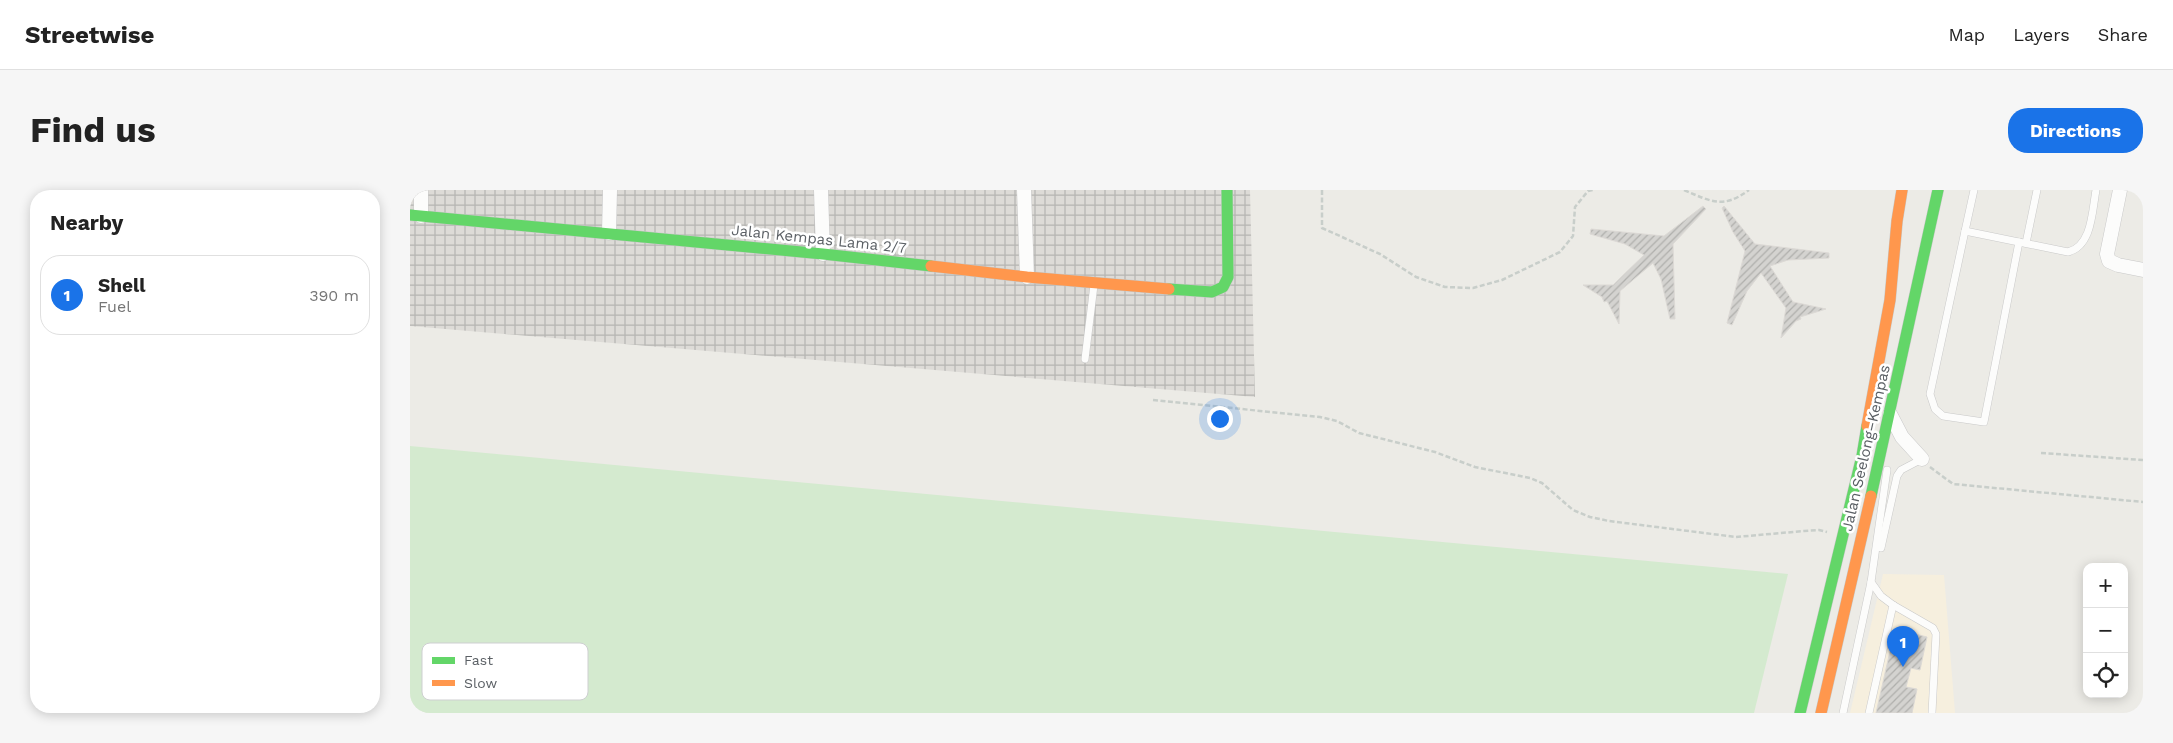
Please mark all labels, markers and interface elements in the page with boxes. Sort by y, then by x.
text: Streetwise [25,21,154,49]
text: Map [1948,24,1985,45]
text: Layers [2013,24,2070,45]
text: Share [2098,24,2148,45]
button: Directions [2008,108,2143,153]
text: Find us [30,109,156,151]
text: Nearby [50,210,123,235]
street label: Jalan Kempas Lama 2/7 [731,221,907,257]
text: Shell [98,274,145,297]
text: 1 [64,286,70,305]
text: 390 m [309,286,359,305]
text: Fuel [98,297,131,316]
street label: Jalan Seelong–Kempas [1838,363,1894,533]
your location [1207,406,1233,432]
map controls [2083,563,2128,698]
button: + [2083,563,2128,608]
button: − [2083,608,2128,653]
pin: 1 [1887,626,1919,667]
legend [422,643,588,700]
text: Fast [464,652,493,668]
button: locate [2083,653,2128,698]
text: Slow [464,675,497,691]

